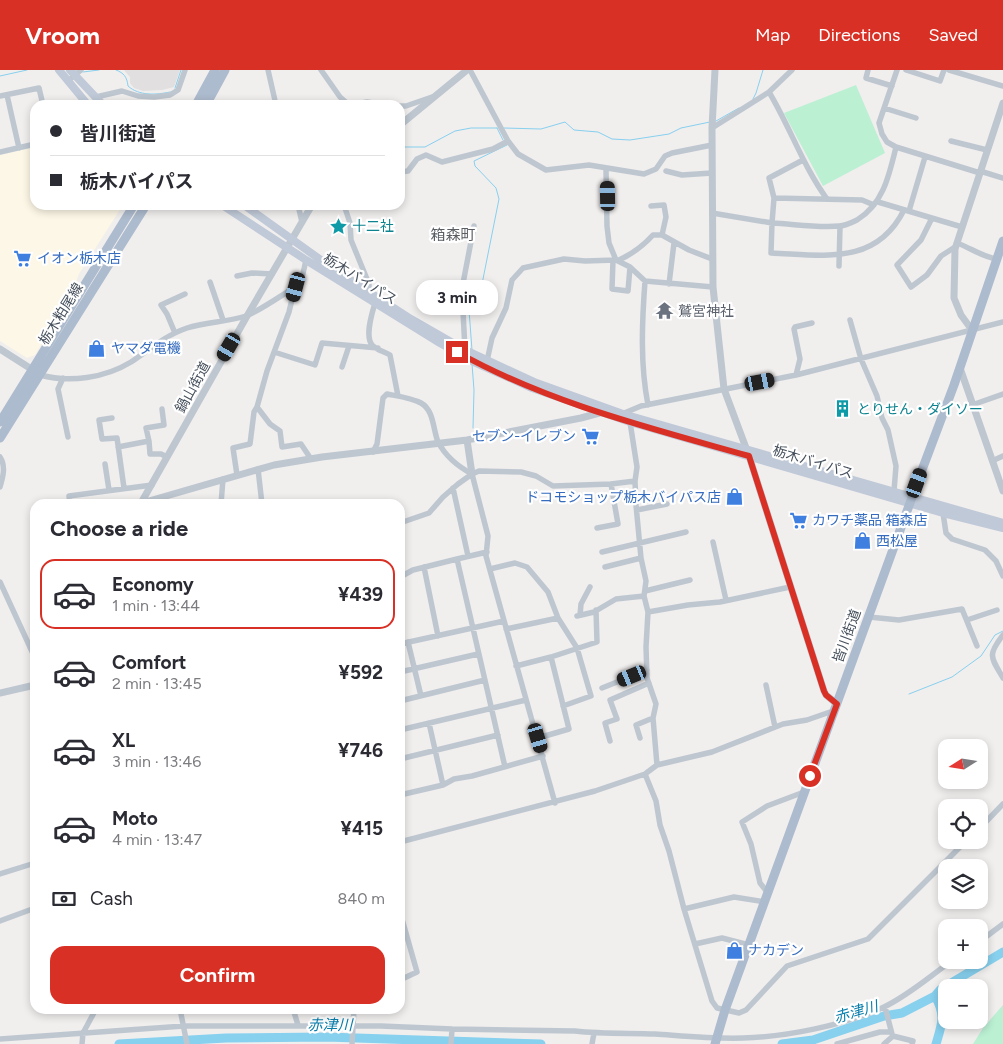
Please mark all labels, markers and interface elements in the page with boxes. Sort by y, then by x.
text: Vroom [25,21,100,50]
text: Map [755,24,790,46]
text: Directions [818,24,900,46]
text: Saved [928,24,978,46]
text: 皆川街道 [80,122,156,145]
text: 栃木バイパス [80,170,194,193]
car [600,181,615,211]
place icon: 十二社 [328,216,348,236]
place label: 十二社 [352,218,394,235]
district label: 箱森町 [430,226,476,244]
supermarket icon: イオン栃木店 [13,248,33,268]
place label: イオン栃木店 [37,250,121,267]
street label: 栃木バイパス [320,250,400,308]
car [284,271,307,303]
street label: 栃木粕尾線 [35,280,87,348]
callout: 3 min [416,280,498,314]
text: 3 min [437,288,477,307]
temple icon: 鷲宮神社 [654,301,674,321]
place label: 鷲宮神社 [678,303,734,320]
car [215,330,242,364]
shop icon: ヤマダ電機 [87,338,107,358]
place label: ヤマダ電機 [111,340,181,357]
route end [446,341,468,363]
street label: 鍋山街道 [172,358,214,416]
car [743,372,776,392]
building icon: とりせん・ダイソー [833,399,853,419]
place label: とりせん・ダイソー [857,401,983,418]
supermarket icon: セブン-イレブン [580,426,600,446]
place label: セブン-イレブン [472,428,576,445]
street label: 栃木バイパス [770,442,856,482]
car [904,466,929,500]
shop icon: ドコモショップ栃木バイパス店 [725,487,745,507]
place label: ドコモショップ栃木バイパス店 [525,489,721,506]
supermarket icon: カワチ薬品 箱森店 [788,510,808,530]
place label: カワチ薬品 箱森店 [812,512,927,529]
text: Choose a ride [50,515,188,542]
shop icon: 西松屋 [852,531,872,551]
place label: 西松屋 [876,533,918,550]
icon: car [52,572,97,617]
text: Economy [112,573,194,596]
text: ¥439 [338,583,383,606]
text: 1 min · 13:44 [112,596,200,615]
street label: 皆川街道 [829,607,865,665]
icon: car [52,650,97,695]
text: Comfort [112,651,187,674]
text: ¥592 [339,661,383,684]
car [615,663,648,689]
text: 2 min · 13:45 [112,674,202,693]
car [526,721,549,755]
icon: car [52,728,97,773]
text: XL [112,729,135,752]
text: ¥746 [338,739,383,762]
north arrow [938,739,988,789]
map controls [938,739,988,1029]
text: 3 min · 13:46 [112,752,201,771]
route start [799,765,821,787]
button: locate [938,799,988,849]
icon: car [52,806,97,851]
text: Moto [112,807,158,830]
text: ¥415 [341,817,383,840]
text: 4 min · 13:47 [112,830,202,849]
button: layers [938,859,988,909]
icon: cash [50,885,78,913]
text: Cash [90,887,133,910]
text: 840 m [337,889,385,908]
button: + [938,919,988,969]
shop icon: ナカデン [724,940,744,960]
place label: ナカデン [748,942,804,959]
button: Confirm [50,946,385,1004]
button: − [938,979,988,1029]
water label: 赤津川 [832,997,882,1027]
water label: 赤津川 [307,1016,354,1034]

